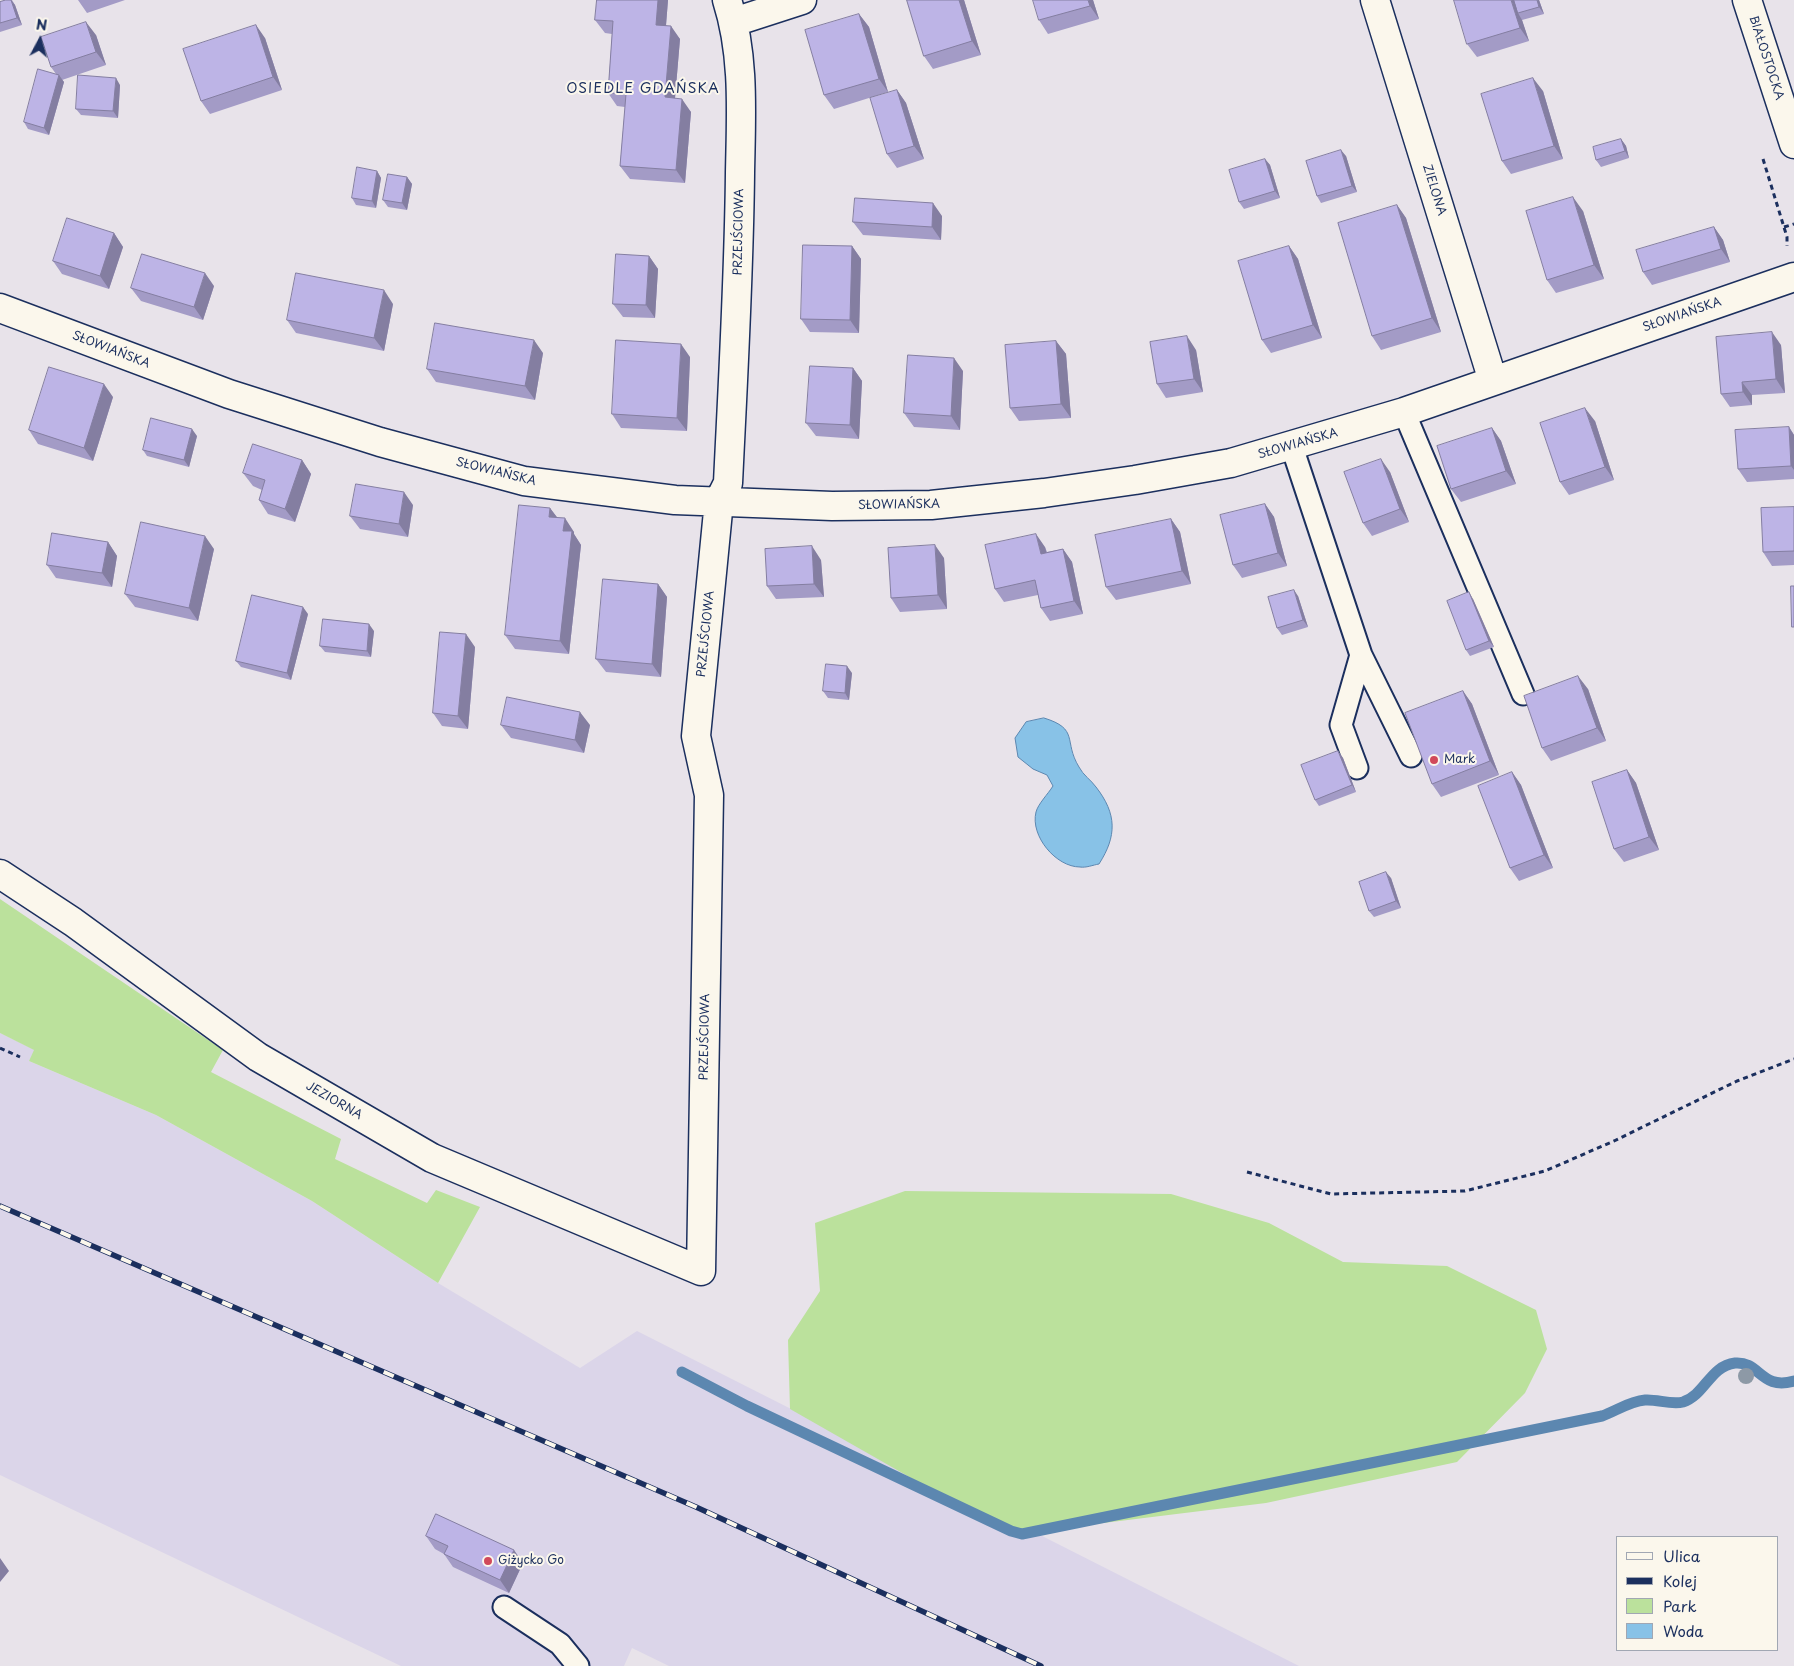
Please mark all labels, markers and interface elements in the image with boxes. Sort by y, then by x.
text: N [35,14,48,36]
street label: BIAŁOSTOCKA [1746,14,1786,102]
north arrow [15,15,65,65]
district label: OSIEDLE GDAŃSKA [564,81,722,97]
street label: ZIELONA [1419,163,1449,217]
street label: PRZEJŚCIOWA [731,188,747,276]
street label: SŁOWIAŃSKA [1641,295,1723,335]
street label: SŁOWIAŃSKA [70,329,152,371]
street label: SŁOWIAŃSKA [1256,426,1340,462]
street label: SŁOWIAŃSKA [454,455,538,489]
street label: SŁOWIAŃSKA [858,497,940,513]
street label: PRZEJŚCIOWA [694,590,718,678]
place label: Mark [1444,753,1475,767]
marker: Mark [1428,754,1440,766]
street label: PRZEJŚCIOWA [697,993,713,1081]
street label: JEZIORNA [303,1079,365,1123]
legend [1616,1536,1779,1651]
text: Ulica [1663,1544,1700,1567]
place label: Giżycko Go [498,1554,564,1568]
marker: Giżycko Go [482,1555,494,1567]
text: Kolej [1663,1569,1697,1592]
text: Park [1663,1594,1697,1617]
text: Woda [1663,1619,1704,1642]

